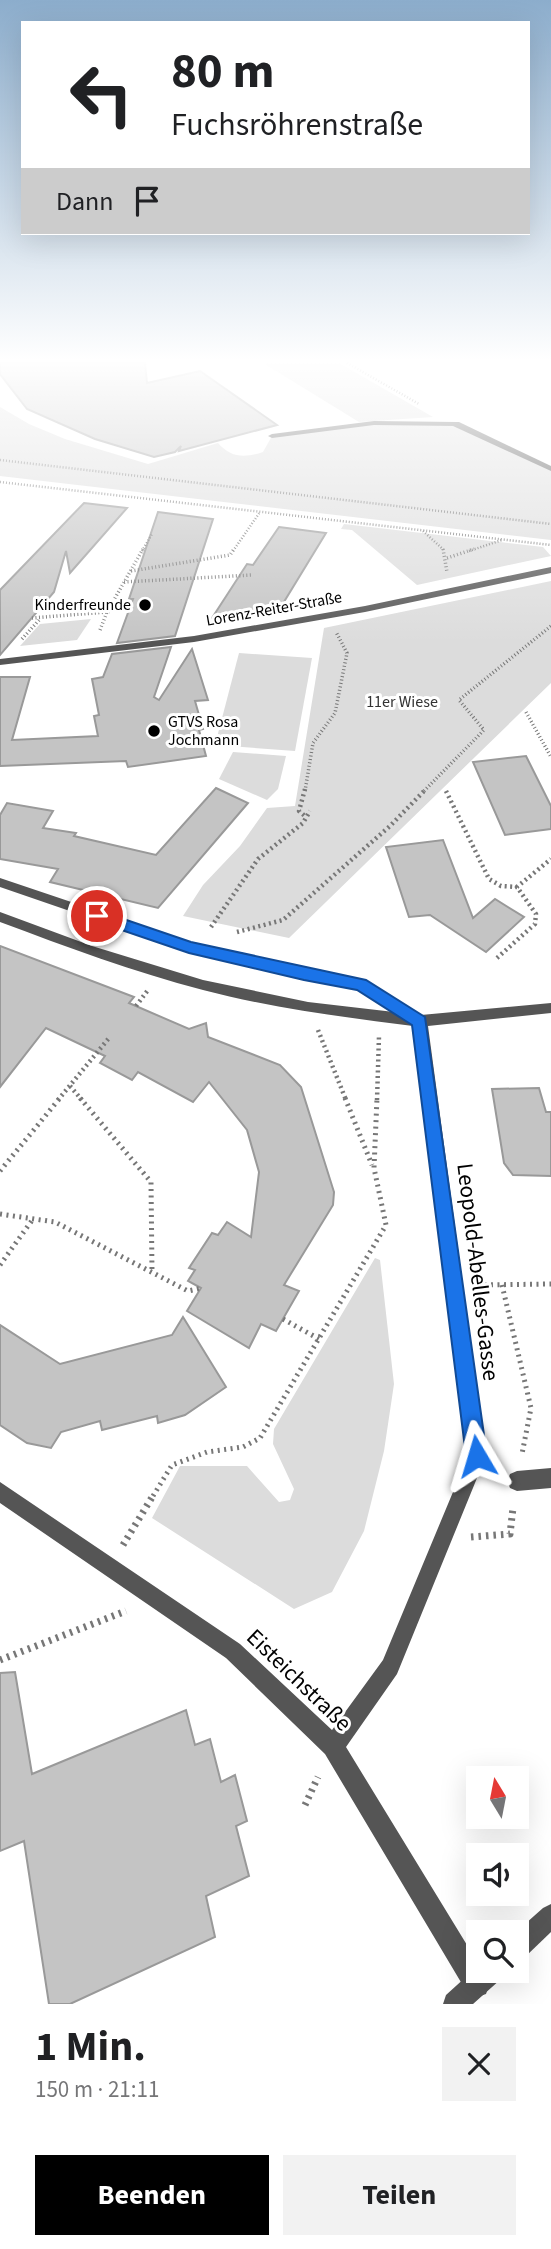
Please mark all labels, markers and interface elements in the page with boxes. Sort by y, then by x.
text: 80 m [171,37,275,107]
icon: left [56,49,147,140]
text: Fuchsröhrenstraße [171,102,423,148]
icon: arrive [128,182,166,220]
text: Dann [56,183,114,220]
street label: Lorenz-Reiter-Straße [204,586,344,632]
place label: Kinderfreunde [34,594,131,616]
marker: Kinderfreunde [137,597,153,613]
park label: 11er Wiese [366,691,438,713]
place label: GTVS Rosa Jochmann [168,711,239,751]
marker: GTVS Rosa Jochmann [146,723,162,739]
pin [67,886,127,946]
icon: arrive [78,897,116,935]
street label: Leopold-Abelles-Gasse [448,1161,508,1383]
position arrow [440,1419,514,1493]
street label: Eisteichstraße [239,1621,359,1739]
north arrow [466,1766,528,1829]
map controls [466,1766,529,1983]
button: sound [466,1843,529,1906]
button: search [466,1920,529,1983]
text: 1 Min. [35,2017,146,2077]
button: close [442,2027,516,2101]
text: 150 m · 21:11 [35,2073,159,2106]
button: Beenden [35,2155,269,2235]
button: Teilen [283,2155,516,2235]

